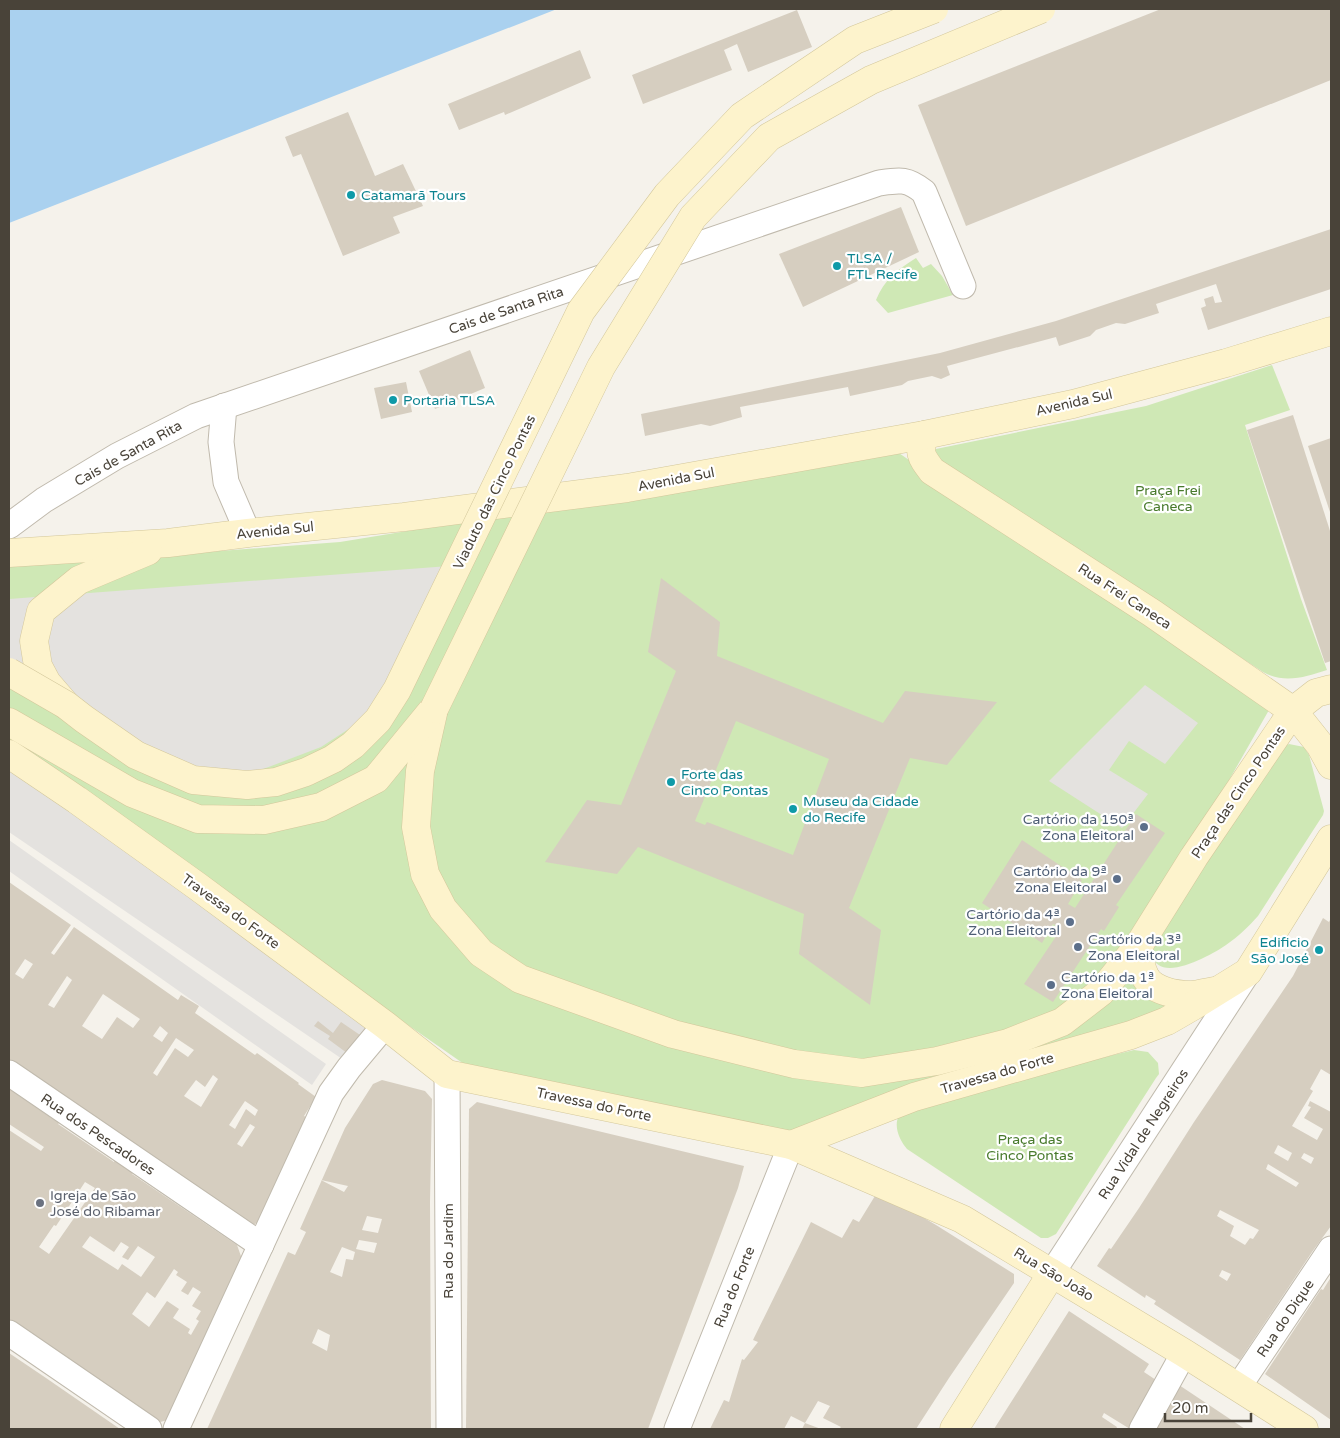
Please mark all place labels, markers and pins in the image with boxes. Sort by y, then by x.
place label: Catamarã Tours [361,187,466,204]
marker: Catamarã Tours [345,189,357,201]
place label: TLSA / FTL Recife [847,250,918,283]
marker: TLSA / FTL Recife [831,260,843,272]
place label: Portaria TLSA [403,392,495,409]
marker: Portaria TLSA [387,394,399,406]
place label: Forte das Cinco Pontas [681,766,769,799]
marker: Forte das Cinco Pontas [665,776,677,788]
place label: Museu da Cidade do Recife [803,793,919,826]
marker: Museu da Cidade do Recife [787,803,799,815]
place label: Cartório da 150ª Zona Eleitoral [1023,811,1134,844]
marker: Cartório da 150ª Zona Eleitoral [1138,821,1150,833]
place label: Cartório da 9ª Zona Eleitoral [1013,863,1107,896]
marker: Cartório da 9ª Zona Eleitoral [1111,873,1123,885]
place label: Cartório da 4ª Zona Eleitoral [966,906,1060,939]
marker: Cartório da 4ª Zona Eleitoral [1064,916,1076,928]
place label: Cartório da 3ª Zona Eleitoral [1088,931,1182,964]
place label: Edificio São José [1251,934,1309,967]
marker: Cartório da 3ª Zona Eleitoral [1072,941,1084,953]
marker: Edificio São José [1313,944,1325,956]
place label: Cartório da 1ª Zona Eleitoral [1061,969,1155,1002]
marker: Cartório da 1ª Zona Eleitoral [1045,979,1057,991]
place label: Igreja de São José do Ribamar [50,1187,161,1220]
marker: Igreja de São José do Ribamar [34,1197,46,1209]

